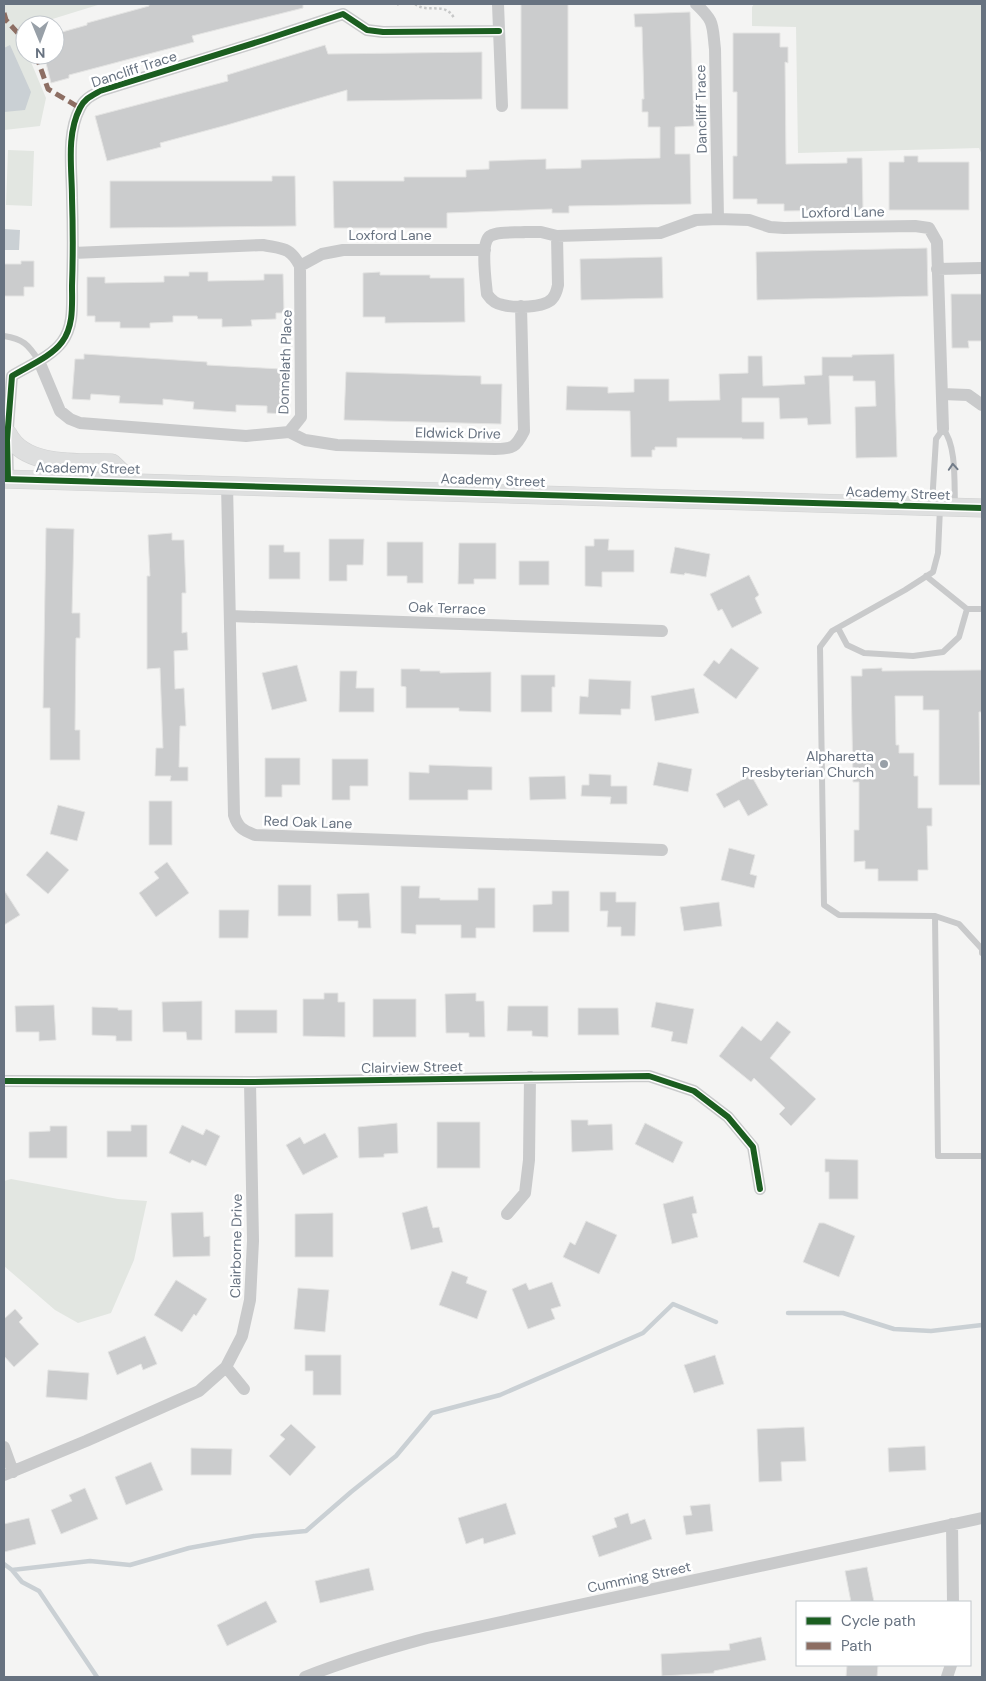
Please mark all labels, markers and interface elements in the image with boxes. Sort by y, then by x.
north arrow [15,15,65,65]
text: N [35,44,45,62]
street label: Dancliff Trace [89,47,179,91]
street label: Dancliff Trace [691,64,711,154]
street label: Loxford Lane [801,202,885,222]
street label: Loxford Lane [348,226,432,244]
street label: Donnelath Place [274,309,296,415]
street label: Eldwick Drive [415,423,501,443]
street label: Academy Street [35,458,141,478]
one-way arrow [948,463,959,471]
street label: Academy Street [440,469,546,491]
street label: Academy Street [845,482,951,504]
street label: Oak Terrace [408,598,486,618]
place label: Alpharetta Presbyterian Church [742,747,874,781]
marker: Alpharetta Presbyterian Church [878,758,890,770]
street label: Red Oak Lane [263,811,353,833]
street label: Clairview Street [361,1057,463,1077]
street label: Clairborne Drive [226,1194,246,1298]
street label: Cumming Street [585,1557,693,1597]
legend [796,1601,971,1666]
text: Cycle path [841,1611,916,1631]
text: Path [841,1636,872,1656]

